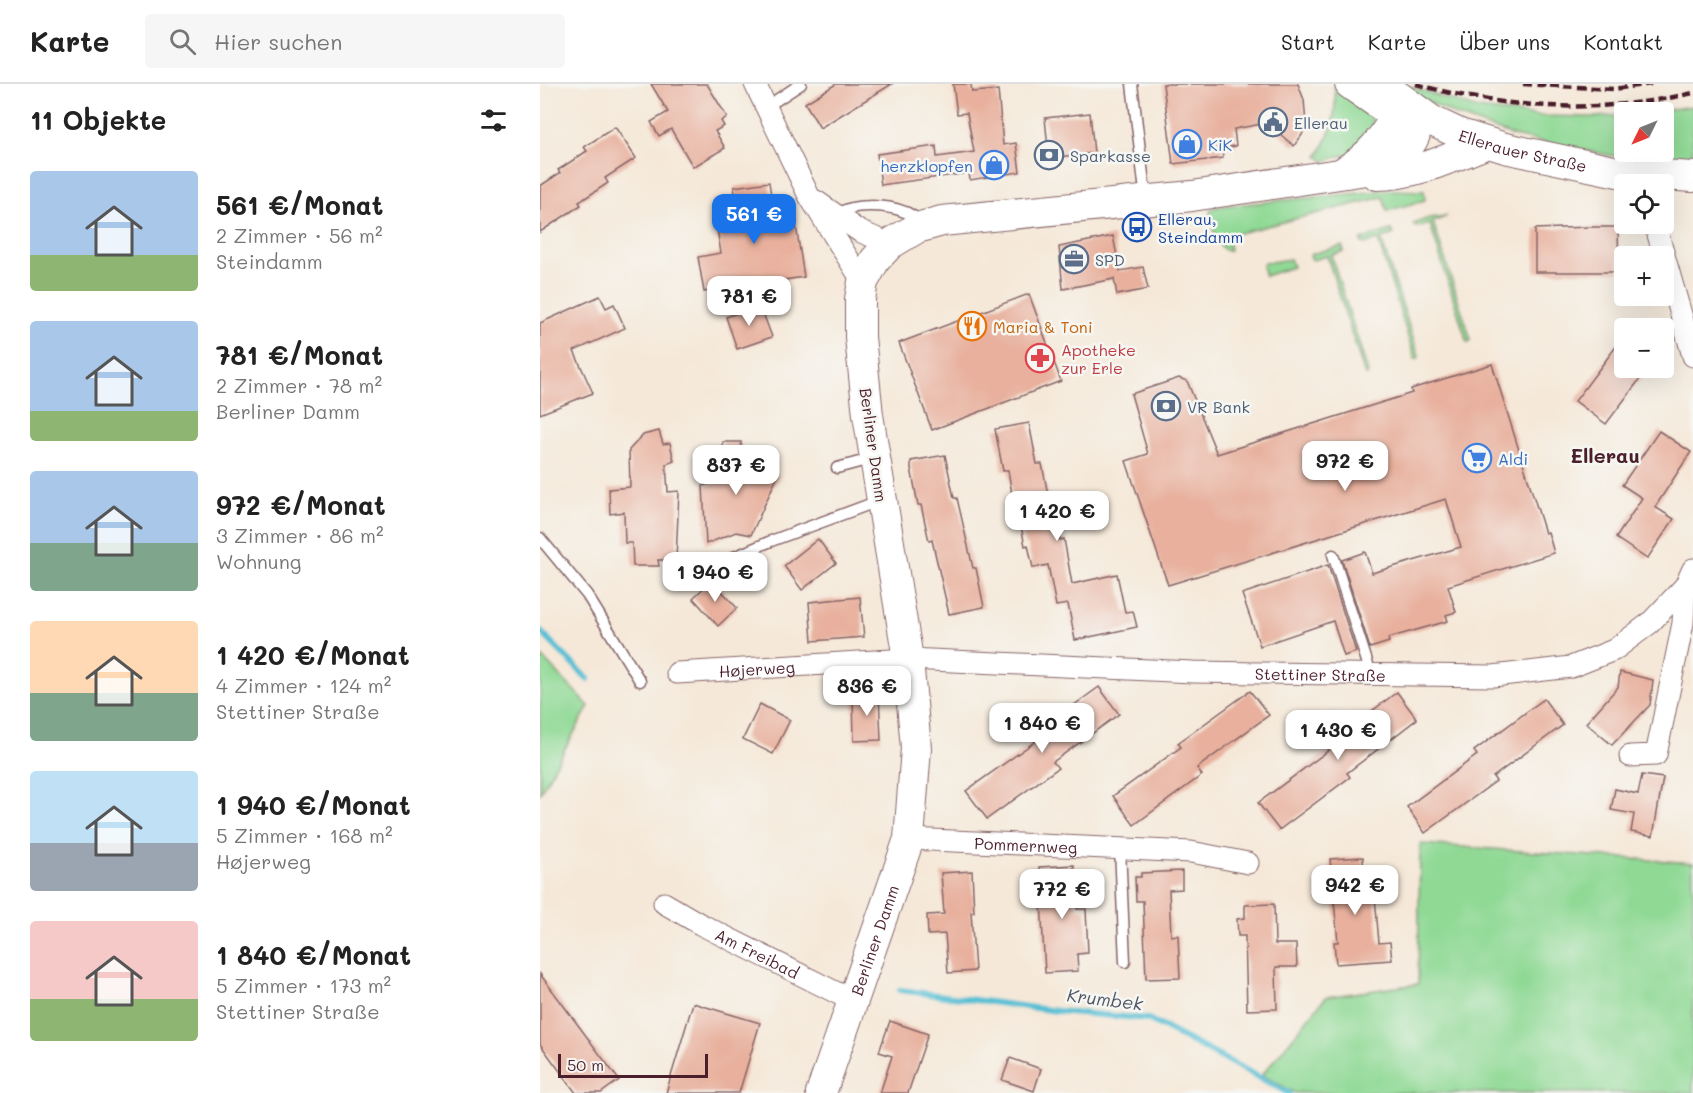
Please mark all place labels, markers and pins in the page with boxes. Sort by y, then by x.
public building icon: Ellerau [1257,106,1289,138]
place label: Ellerau [1294,112,1348,133]
shop icon: KiK [1171,128,1203,160]
place label: KiK [1208,134,1233,155]
bank icon: Sparkasse [1033,139,1065,171]
place label: Sparkasse [1070,145,1151,166]
shop icon: herzklopfen [978,149,1010,181]
place label: herzklopfen [880,155,973,176]
pin: 561 € [712,194,796,245]
place label: Ellerau, Steindamm [1158,208,1243,247]
bus stop icon: Ellerau, Steindamm [1121,211,1153,243]
office icon: SPD [1058,243,1090,275]
place label: SPD [1095,249,1125,270]
pin: 781 € [707,276,791,327]
restaurant icon: Maria & Toni [956,310,988,342]
place label: Maria & Toni [993,316,1093,337]
place label: Apotheke zur Erle [1061,339,1136,378]
pharmacy icon: Apotheke zur Erle [1024,342,1056,374]
bank icon: VR Bank [1150,390,1182,422]
place label: VR Bank [1187,396,1250,417]
pin: 972 € [1303,441,1387,492]
supermarket icon: Aldi [1461,442,1493,474]
pin: 837 € [694,445,778,496]
place label: Aldi [1498,448,1528,469]
pin: 1 420 € [1002,491,1112,542]
pin: 1 940 € [660,552,770,603]
pin: 836 € [825,666,909,717]
pin: 1 840 € [987,703,1097,754]
pin: 1 430 € [1283,710,1393,761]
pin: 942 € [1313,865,1397,916]
pin: 772 € [1020,869,1104,920]

